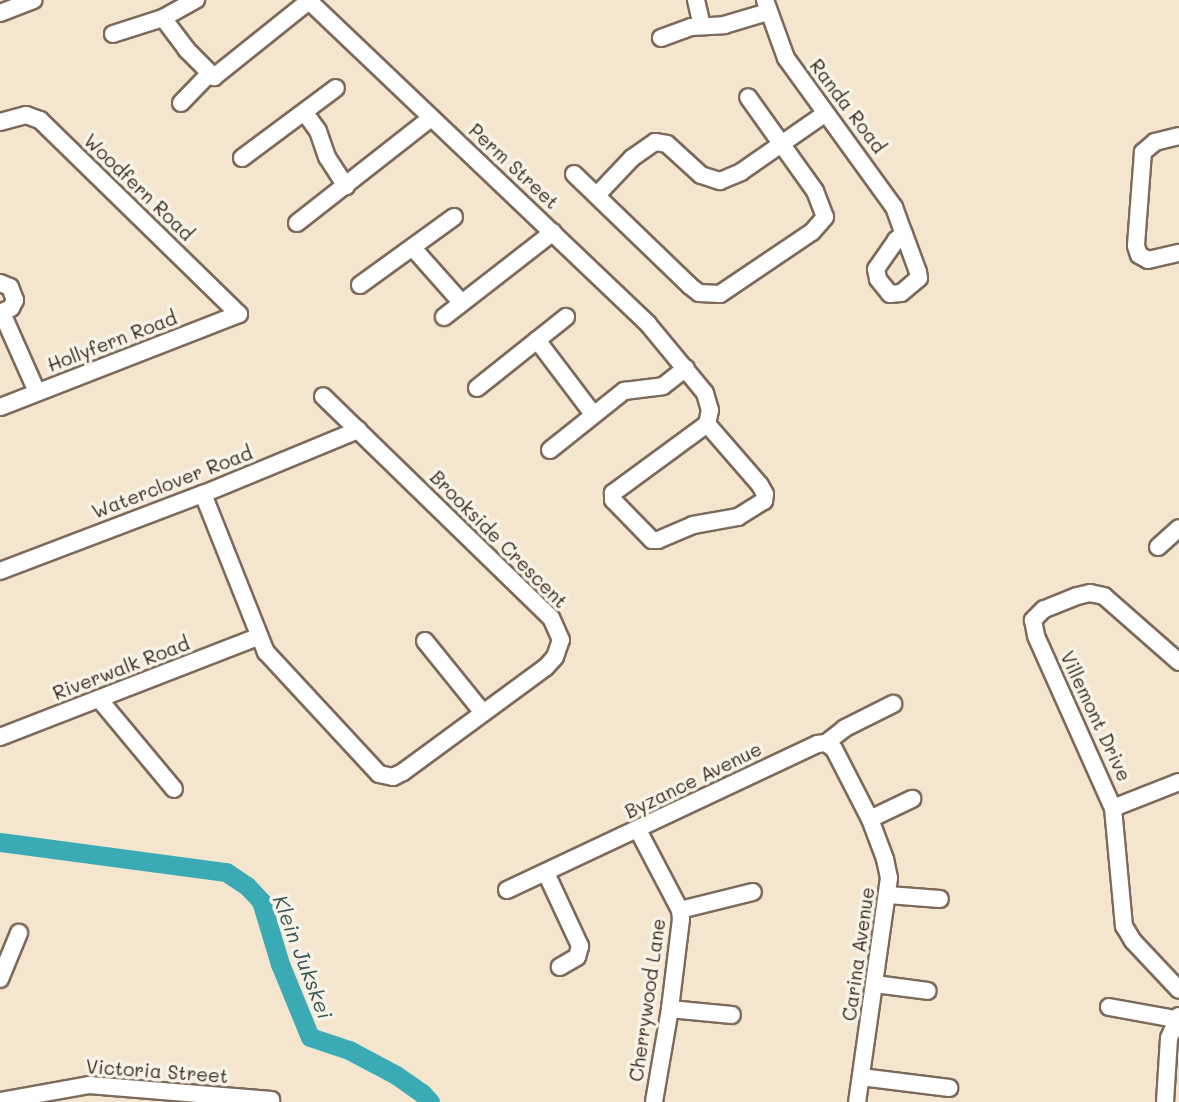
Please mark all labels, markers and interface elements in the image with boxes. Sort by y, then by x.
street label: Randa Road [805,54,891,158]
street label: Perm Street [464,119,564,213]
street label: Woodfern Road [79,129,199,245]
street label: Hollyfern Road [44,306,180,376]
street label: Waterclover Road [88,441,256,523]
street label: Brookside Crescent [426,466,572,612]
street label: Riverwalk Road [50,632,192,704]
street label: Villemont Drive [1056,647,1136,785]
street label: Byzance Avenue [621,737,765,823]
street label: Carina Avenue [837,886,879,1022]
water label: Klein Jukskei [268,891,338,1023]
street label: Cherrywood Lane [624,917,670,1083]
street label: Victoria Street [85,1055,229,1087]

